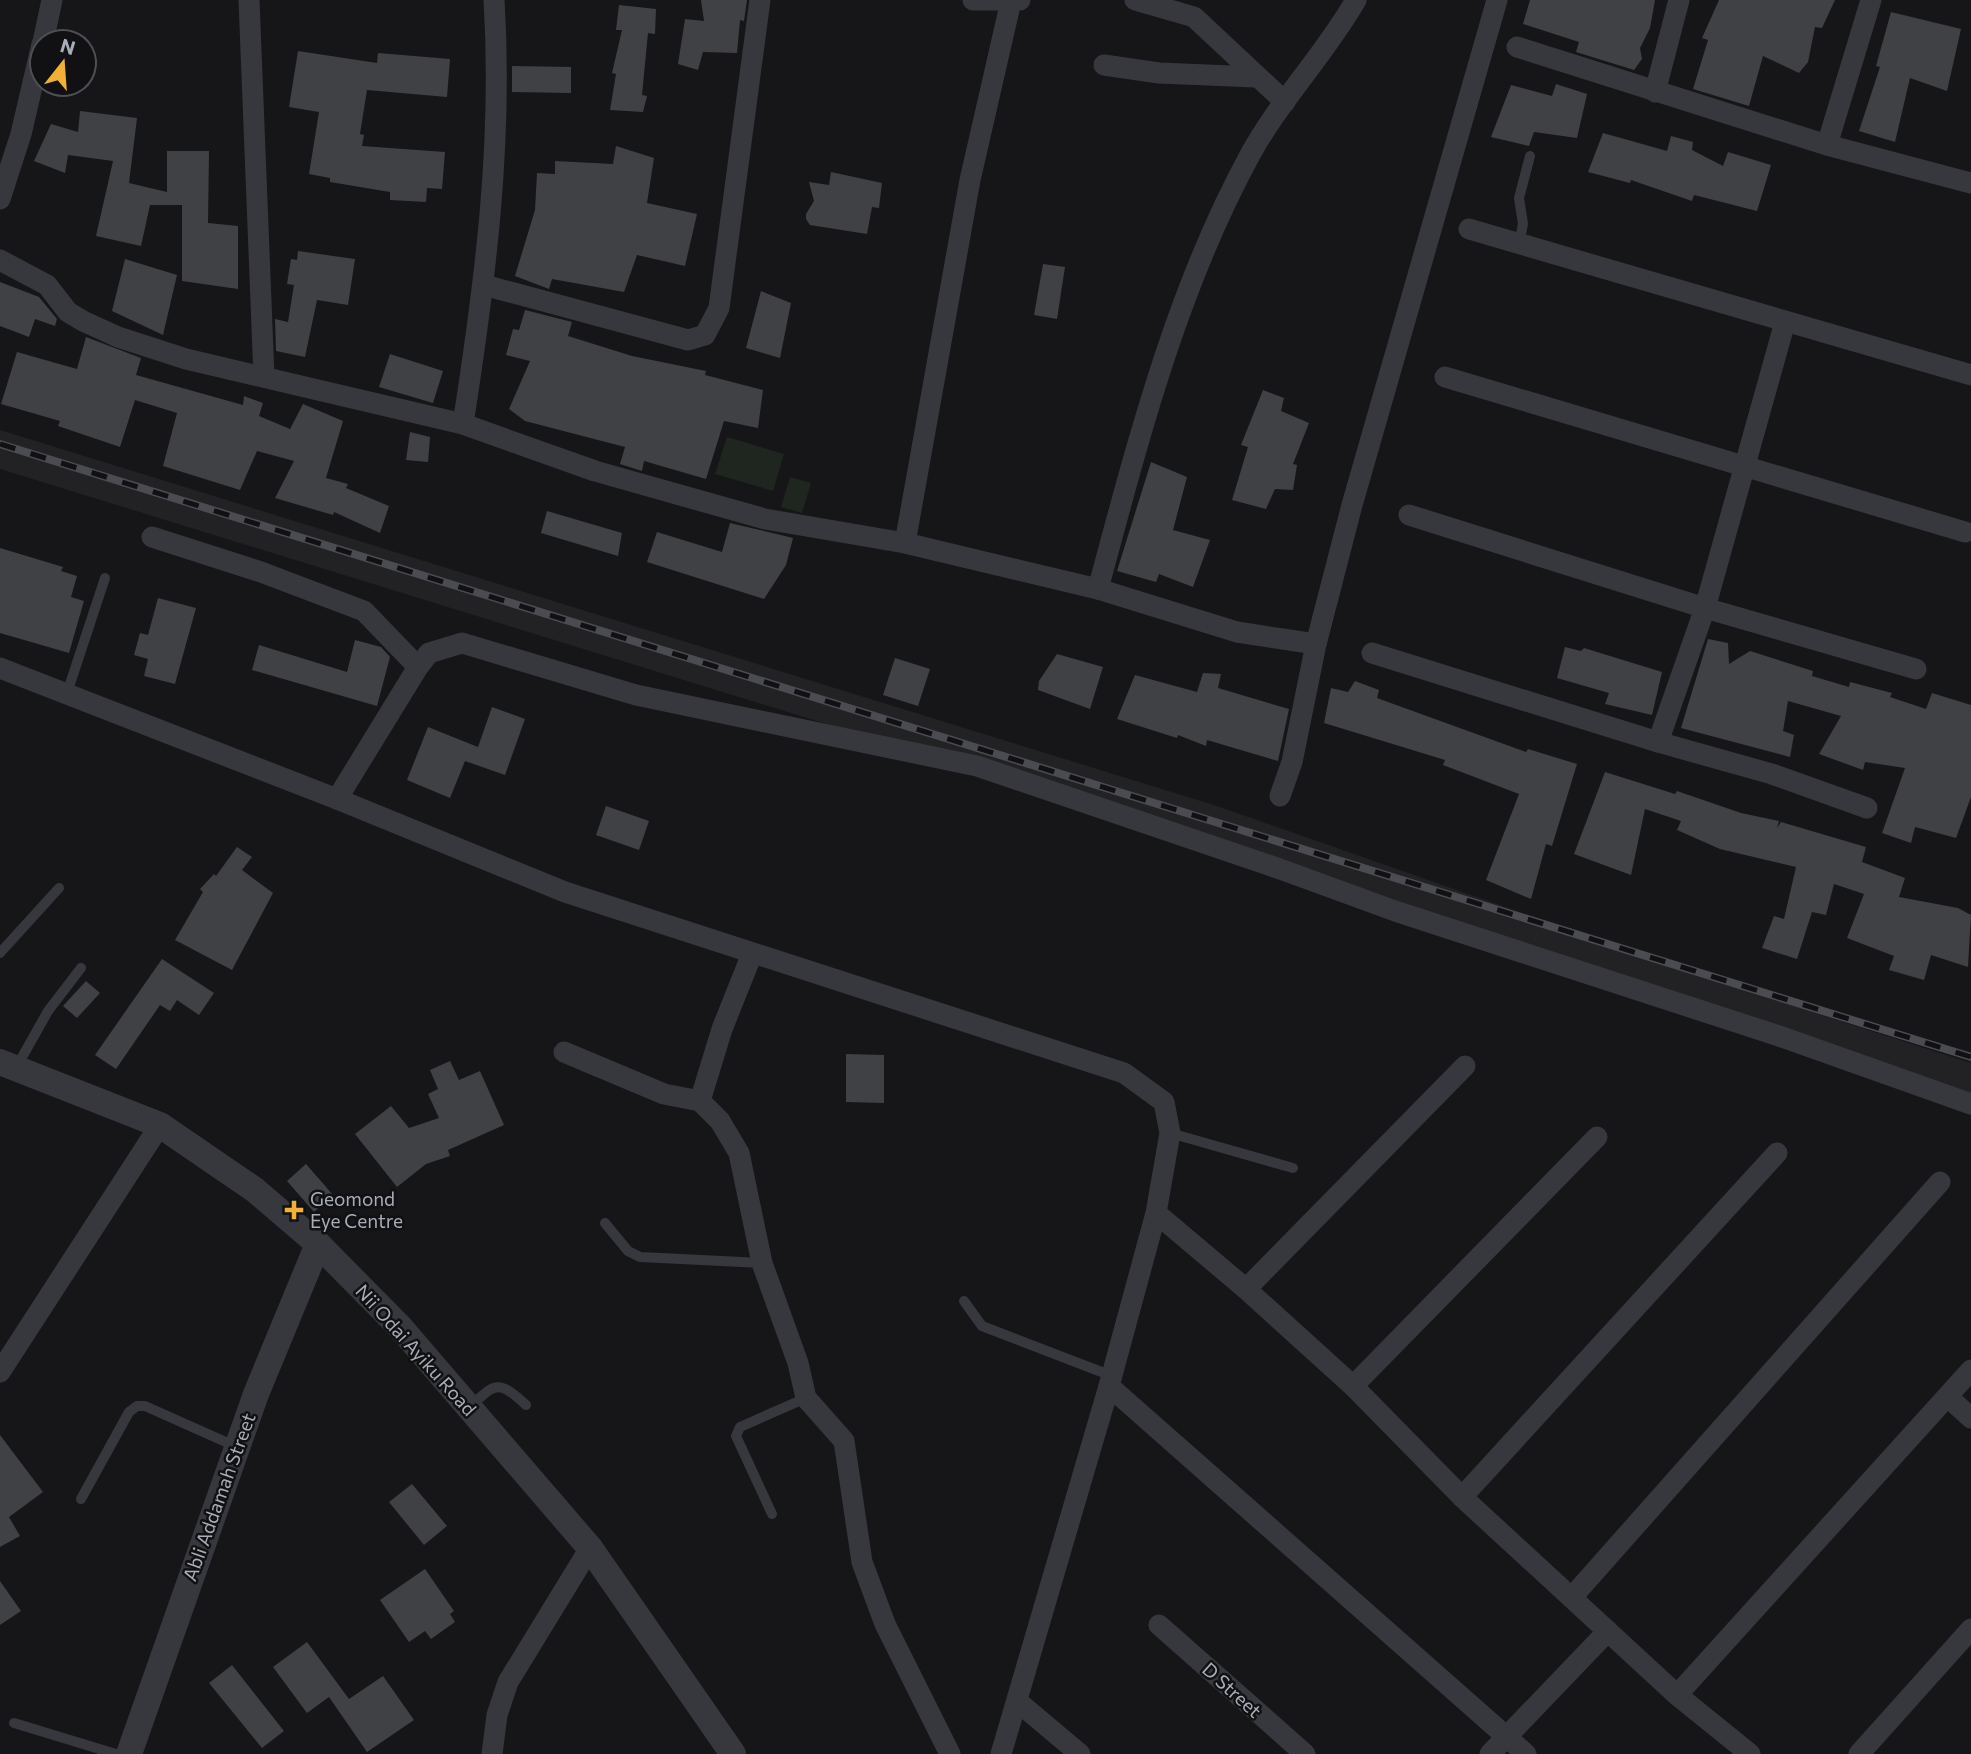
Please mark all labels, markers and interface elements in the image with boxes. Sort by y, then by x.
north arrow [28,28,98,98]
text: N [58,33,78,59]
place label: Geomond Eye Centre [310,1187,403,1232]
marker: Geomond Eye Centre [284,1200,304,1220]
street label: Nii Odai Ayiku Road [351,1279,481,1420]
street label: Abli Addamah Street [177,1410,260,1584]
street label: D Street [1198,1657,1267,1722]

